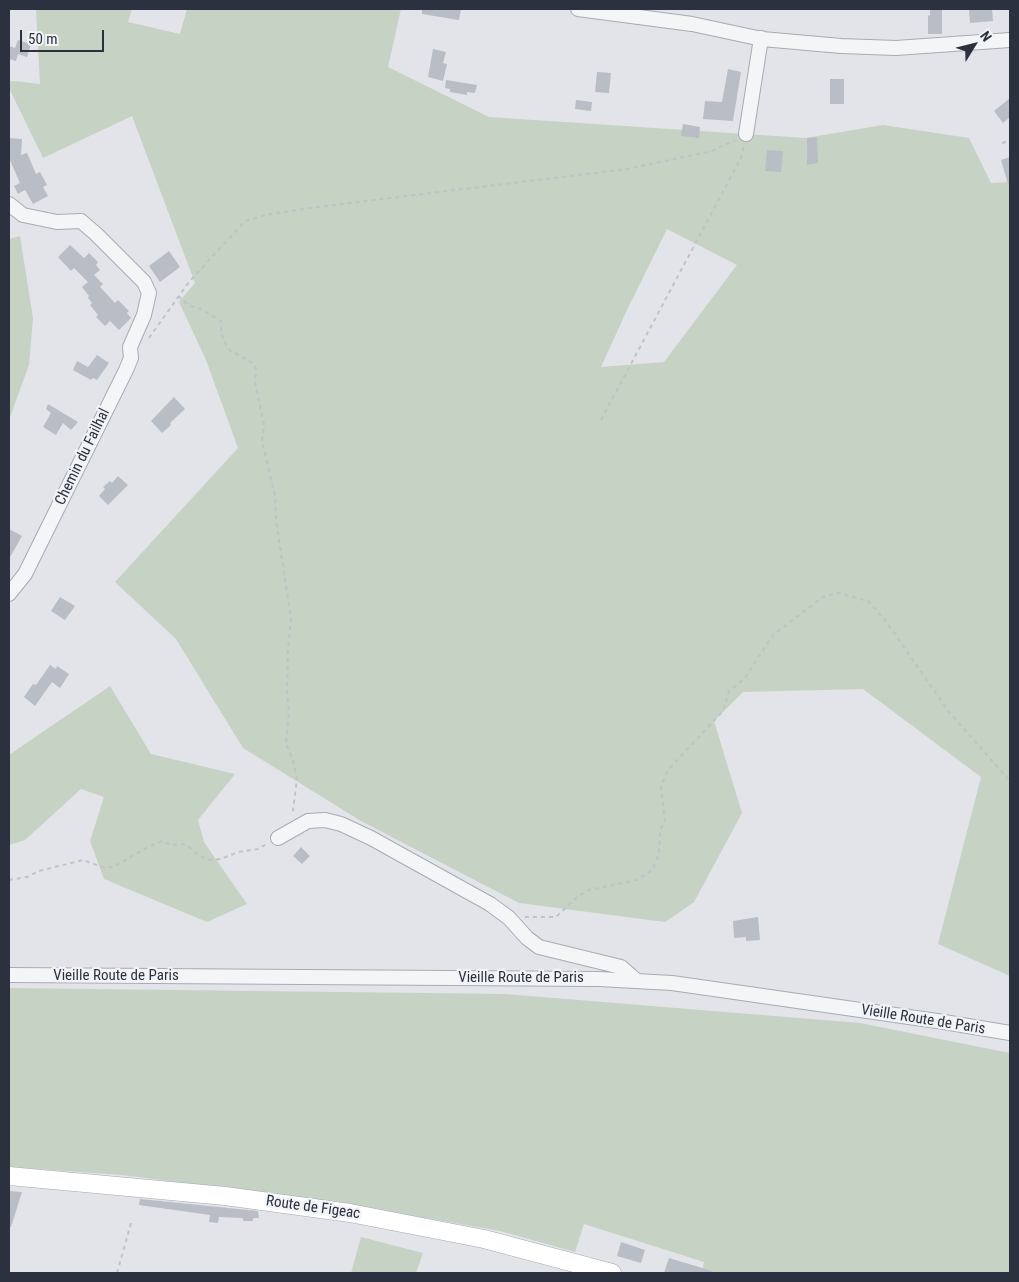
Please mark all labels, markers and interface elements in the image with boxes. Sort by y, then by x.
scale bar [22,20,106,52]
north arrow [949,20,999,70]
text: N [977,28,995,44]
text: 50 m [28,30,58,48]
street label: Chemin du Failhal [52,406,114,508]
street label: Vieille Route de Paris [53,967,179,985]
street label: Vieille Route de Paris [458,969,584,987]
street label: Vieille Route de Paris [860,1001,986,1039]
street label: Route de Figeac [265,1192,361,1224]

